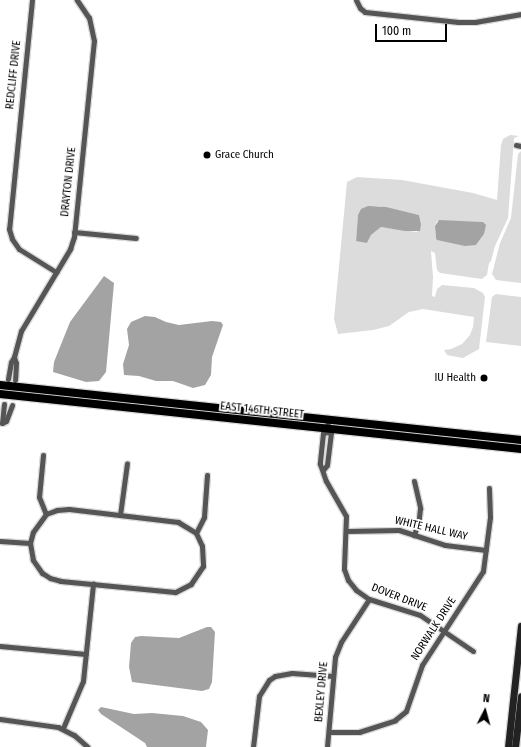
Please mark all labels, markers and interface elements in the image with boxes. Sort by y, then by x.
scale bar [377,16,449,42]
text: 100 m [382,24,411,38]
street label: REDCLIFF DRIVE [4,40,24,110]
street label: DRAYTON DRIVE [59,146,79,218]
place label: Grace Church [215,148,274,162]
marker: Grace Church [202,150,212,160]
place label: IU Health [434,371,476,385]
marker: IU Health [479,373,489,383]
street label: EAST 146TH STREET [219,400,305,422]
street label: WHITE HALL WAY [393,514,469,544]
street label: DOVER DRIVE [369,581,429,615]
street label: NORWALK DRIVE [409,595,459,663]
street label: BEXLEY DRIVE [313,661,331,723]
north arrow [465,691,505,731]
text: N [482,692,490,705]

